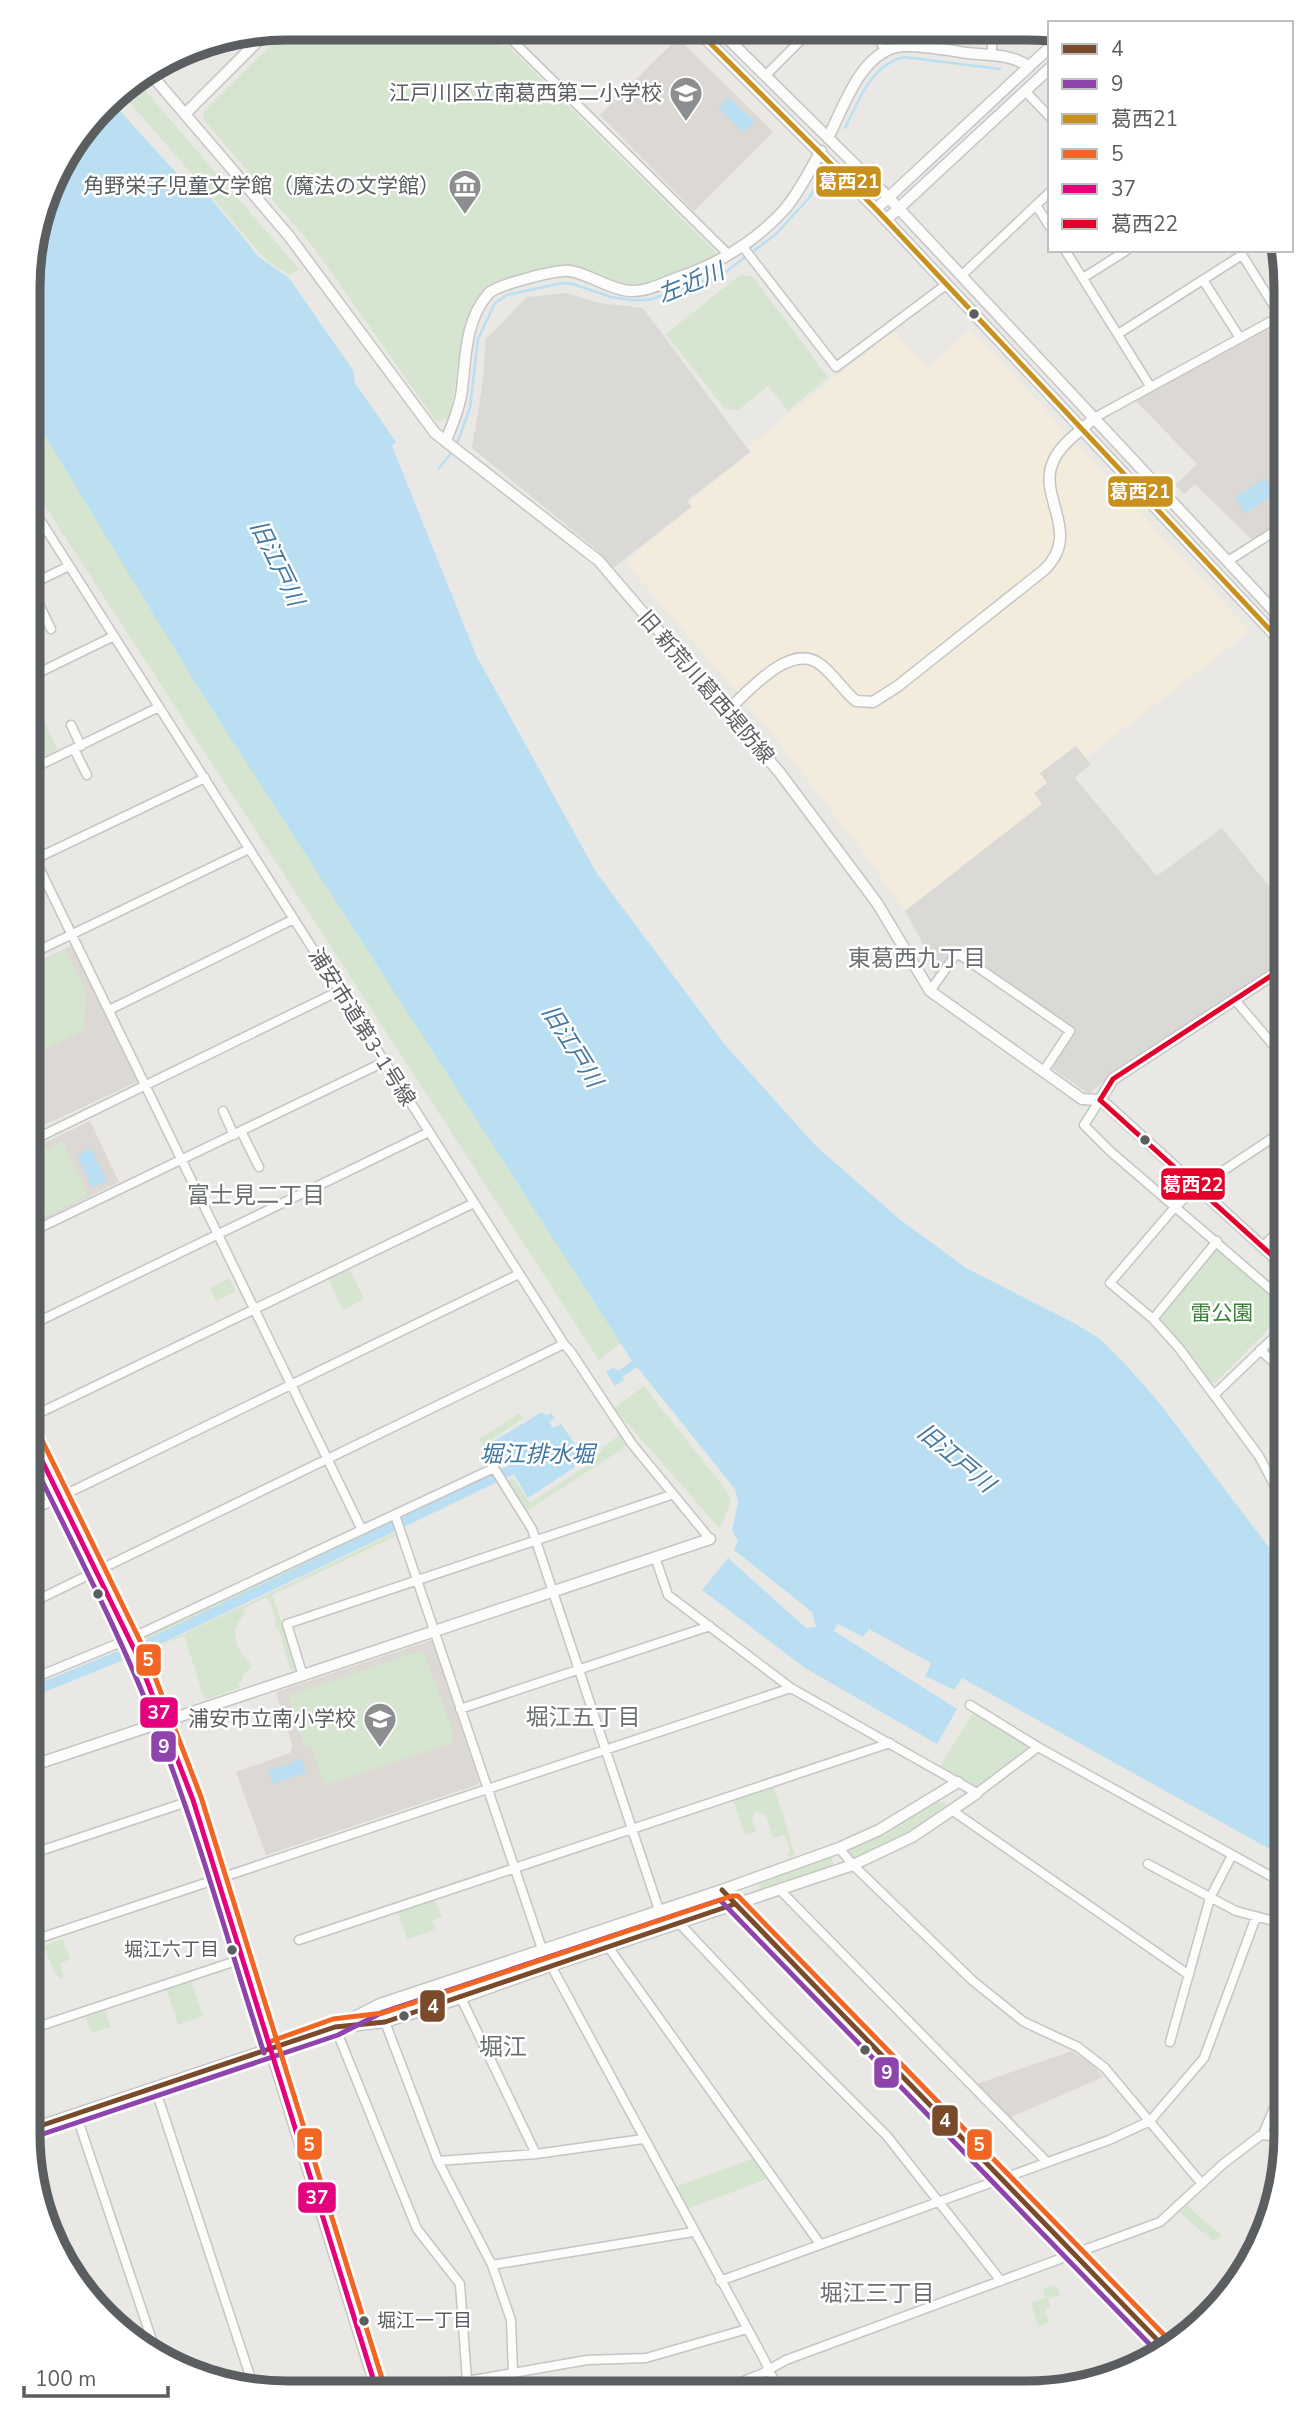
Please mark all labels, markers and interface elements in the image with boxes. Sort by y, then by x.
legend [1048,21,1293,252]
text: 4 [1111,35,1124,63]
text: 9 [1111,70,1124,98]
school or university icon: 江戸川区立南葛西第二小学校 [667,74,705,123]
place label: 江戸川区立南葛西第二小学校 [389,79,662,107]
text: 葛西21 [1111,105,1178,133]
text: 5 [1111,140,1124,168]
line badge: 葛西21 [815,165,882,198]
museum icon: 角野栄子児童文学館（魔法の文学館） [446,167,484,216]
text: 葛西21 [819,169,879,195]
place label: 角野栄子児童文学館（魔法の文学館） [83,172,440,200]
text: 37 [1111,175,1136,203]
text: 葛西22 [1111,210,1178,238]
water label: 左近川 [653,255,732,310]
unlabelled marker [967,307,981,321]
line badge: 葛西21 [1107,475,1174,508]
text: 葛西21 [1110,479,1170,505]
water label: 旧江戸川 [243,515,312,614]
street label: 旧 新荒川葛西堤防線 [632,604,780,770]
street label: 浦安市道第3-1号線 [302,943,422,1111]
district label: 東葛西九丁目 [848,943,986,974]
water label: 旧江戸川 [534,999,611,1096]
unlabelled marker [1138,1133,1152,1147]
line badge: 葛西22 [1160,1167,1226,1201]
text: 葛西22 [1163,1172,1223,1198]
district label: 富士見二丁目 [187,1180,325,1211]
park label: 雷公園 [1191,1299,1254,1327]
water label: 旧江戸川 [911,1417,1003,1501]
water label: 堀江排水堀 [480,1439,598,1470]
unlabelled marker [91,1587,105,1601]
line badge: 5 [135,1643,162,1677]
text: 5 [142,1647,154,1673]
line badge: 37 [139,1696,179,1729]
text: 37 [148,1700,170,1726]
school or university icon: 浦安市立南小学校 [361,1700,399,1749]
district label: 堀江五丁目 [526,1702,641,1733]
place label: 浦安市立南小学校 [188,1705,356,1733]
line badge: 9 [150,1730,177,1763]
text: 9 [158,1734,170,1760]
place label: 堀江六丁目 [124,1937,219,1963]
marker: 堀江六丁目 [225,1943,239,1957]
line badge: 4 [419,1989,446,2023]
text: 4 [427,1994,439,2020]
unlabelled marker [397,2009,411,2023]
district label: 堀江 [479,2031,527,2063]
unlabelled marker [858,2043,872,2057]
line badge: 9 [873,2056,900,2089]
text: 9 [881,2060,893,2086]
line badge: 4 [931,2104,959,2137]
text: 4 [939,2108,951,2134]
line badge: 5 [296,2127,323,2161]
line badge: 5 [966,2128,993,2161]
text: 5 [303,2132,315,2158]
text: 5 [973,2132,985,2158]
line badge: 37 [297,2181,337,2214]
text: 37 [306,2185,328,2211]
district label: 堀江三丁目 [820,2278,935,2309]
place label: 堀江一丁目 [377,2308,472,2334]
marker: 堀江一丁目 [357,2314,371,2328]
scale bar [24,2354,168,2398]
text: 100 m [35,2365,96,2393]

